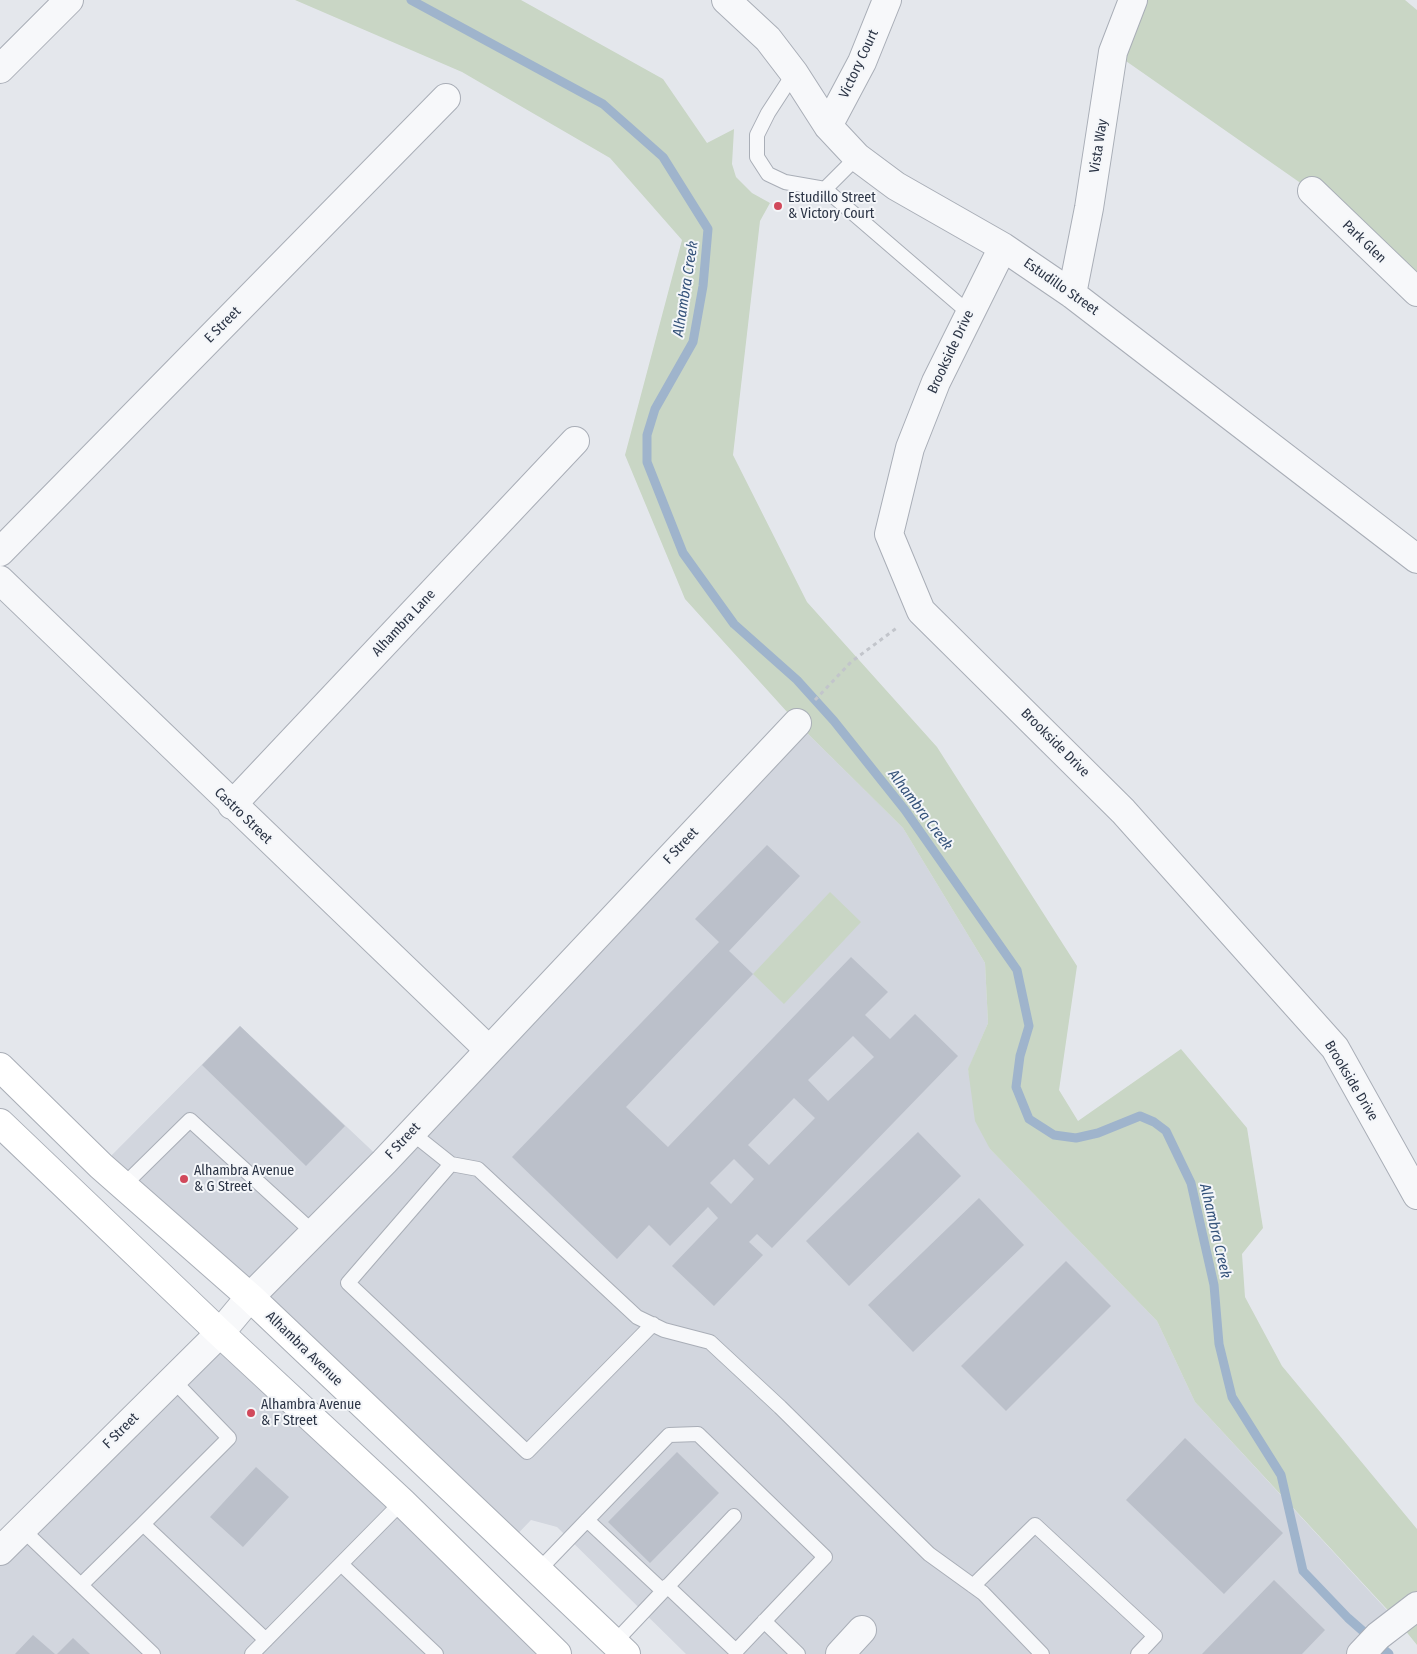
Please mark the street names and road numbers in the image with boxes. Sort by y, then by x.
street label: Victory Court [836,27,882,101]
street label: Vista Way [1086,118,1112,174]
street label: Park Glen [1339,217,1389,267]
street label: Estudillo Street [1020,255,1102,319]
street label: E Street [201,303,245,347]
street label: Brookside Drive [924,308,978,396]
street label: Alhambra Lane [369,586,439,660]
street label: Brookside Drive [1017,705,1093,781]
street label: Castro Street [211,784,275,848]
street label: F Street [660,824,702,868]
street label: Brookside Drive [1321,1038,1381,1124]
street label: F Street [382,1119,424,1163]
street label: Alhambra Avenue [262,1308,346,1390]
street label: F Street [100,1410,142,1452]

